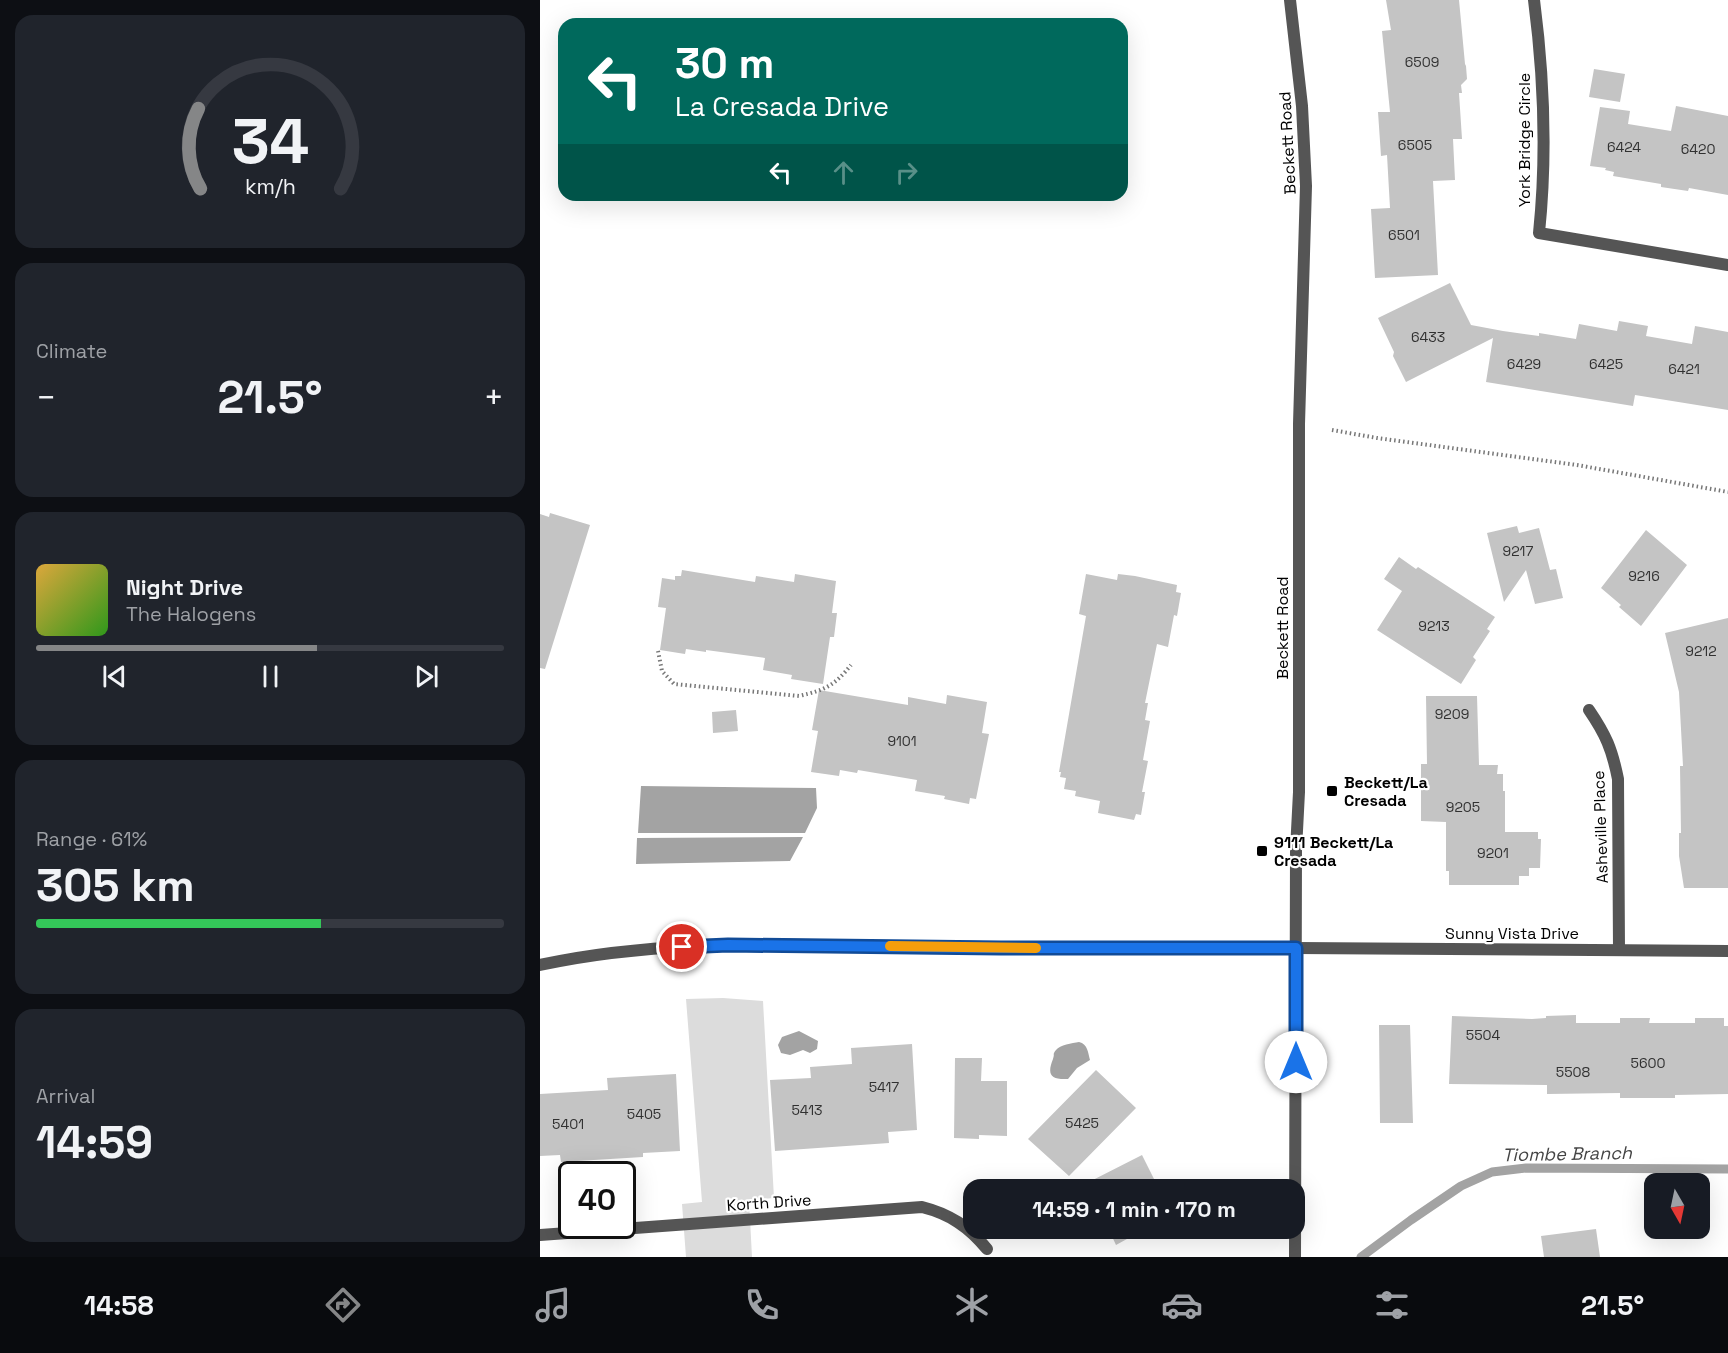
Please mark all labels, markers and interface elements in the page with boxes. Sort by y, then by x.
text: 30 m [675,37,774,90]
icon: left [576,42,654,120]
house number: 6509 [1405,53,1439,71]
street label: York Bridge Circle [1514,73,1535,207]
text: La Cresada Drive [675,89,889,124]
street label: Beckett Road [1274,91,1301,195]
text: 34 [231,102,309,181]
house number: 6505 [1398,136,1432,154]
house number: 6424 [1607,138,1641,156]
house number: 6420 [1681,140,1715,158]
icon: left [764,156,797,189]
icon: ahead [827,156,860,189]
icon: right [890,156,923,189]
text: km/h [244,173,296,200]
house number: 6501 [1388,226,1420,244]
house number: 6433 [1411,328,1445,346]
text: Climate [36,338,107,364]
house number: 6429 [1507,355,1541,373]
house number: 6425 [1589,355,1623,373]
house number: 6421 [1668,360,1700,378]
text: 21.5° [217,369,323,426]
text: − [36,377,56,419]
text: + [484,377,504,419]
house number: 9217 [1503,542,1533,560]
house number: 9216 [1628,567,1660,585]
text: Night Drive [126,573,243,601]
street label: Beckett Road [1272,576,1293,680]
text: The Halogens [126,601,256,627]
house number: 9213 [1418,617,1450,635]
house number: 9212 [1685,642,1717,660]
icon: previous [98,660,131,693]
icon: pause [254,660,287,693]
icon: next [410,660,443,693]
house number: 9209 [1435,705,1469,723]
house number: 9101 [887,732,917,750]
street label: Asheville Place [1588,770,1613,884]
place label: Beckett/La Cresada [1344,772,1428,811]
marker: Beckett/La Cresada [1325,784,1339,798]
house number: 9205 [1446,798,1480,816]
text: Range · 61% [36,826,147,852]
place label: 9111 Beckett/La Cresada [1274,832,1393,871]
marker: 9111 Beckett/La Cresada [1255,844,1269,858]
house number: 9201 [1477,844,1509,862]
text: 305 km [36,857,195,914]
pin [656,921,707,972]
street label: Sunny Vista Drive [1445,923,1579,944]
icon: arrive [665,930,698,963]
house number: 5504 [1466,1026,1500,1044]
position arrow [1264,1030,1328,1094]
house number: 5600 [1631,1054,1665,1072]
house number: 5508 [1556,1063,1591,1081]
house number: 5417 [869,1078,899,1096]
text: Arrival [36,1083,95,1109]
house number: 5413 [791,1101,823,1119]
house number: 5405 [627,1105,661,1123]
text: 14:59 [36,1114,153,1171]
house number: 5425 [1065,1114,1099,1132]
house number: 5401 [552,1115,584,1133]
water label: Tiombe Branch [1502,1141,1633,1166]
speed limit sign: 40 [558,1161,636,1239]
north arrow [1644,1173,1710,1239]
map controls [1644,1173,1710,1239]
street label: Korth Drive [726,1189,812,1216]
text: 14:59 · 1 min · 170 m [1032,1195,1236,1223]
icon: directions [322,1284,364,1326]
icon: music [532,1284,574,1326]
icon: phone [741,1284,783,1326]
icon: climate [951,1284,993,1326]
icon: car [1161,1284,1203,1326]
icon: filters [1371,1284,1413,1326]
text: 14:58 [84,1288,154,1323]
text: 21.5° [1581,1288,1644,1323]

